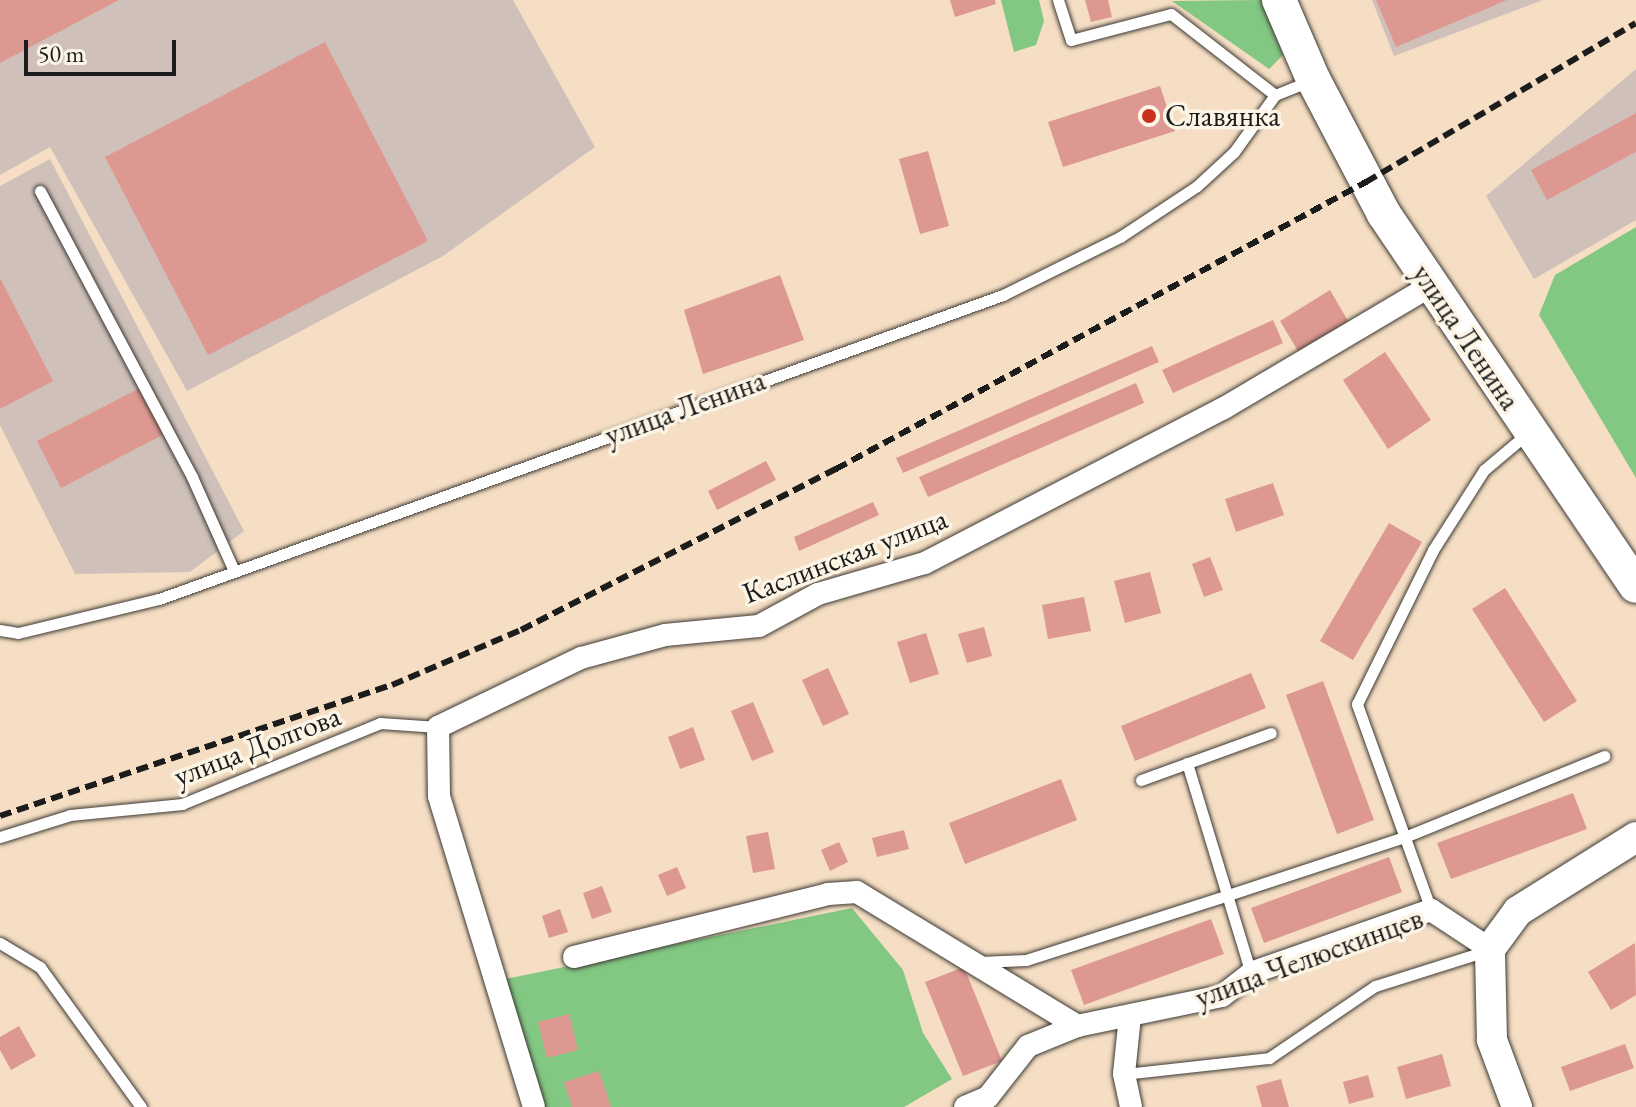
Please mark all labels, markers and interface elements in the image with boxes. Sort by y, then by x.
scale bar [28,24,180,74]
text: 50 m [38,38,85,69]
place label: Славянка [1165,98,1280,134]
marker: Славянка [1140,107,1158,125]
street label: улица Ленина [1404,257,1528,417]
street label: улица Ленина [600,362,770,454]
street label: Каслинская улица [738,500,952,612]
street label: улица Долгова [168,698,346,794]
street label: улица Челюскинцев [1190,900,1428,1016]

